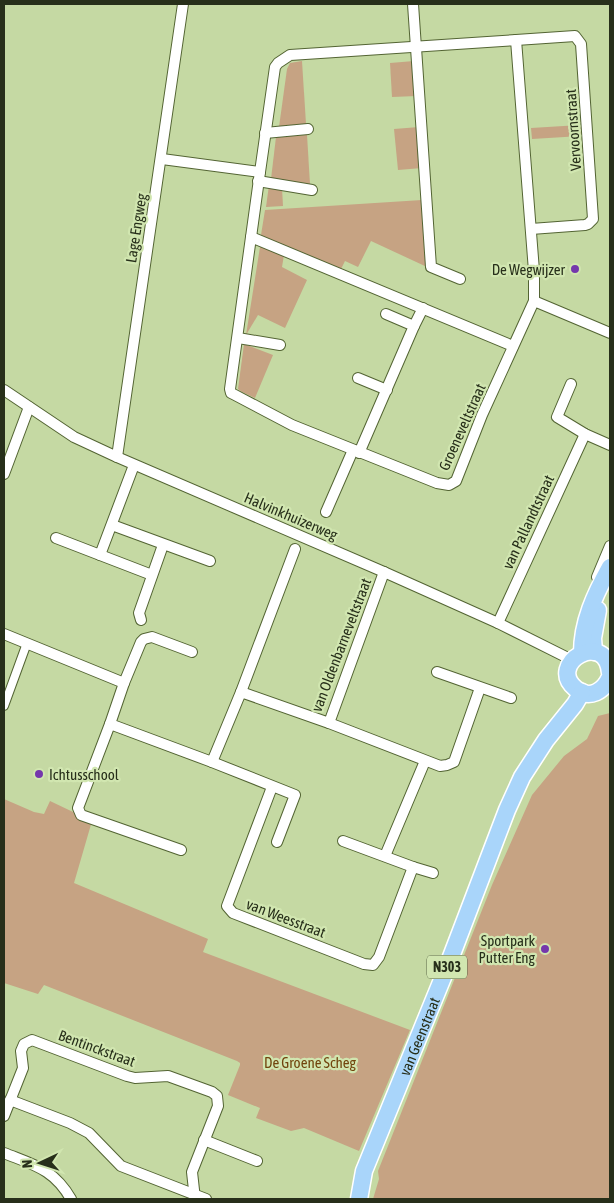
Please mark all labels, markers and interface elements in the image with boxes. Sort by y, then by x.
street label: Vervoornstraat [562,89,584,171]
street label: Lage Engweg [122,192,150,264]
place label: De Wegwijzer [492,261,566,278]
marker: De Wegwijzer [569,263,581,275]
street label: Groeneveltstraat [435,381,489,473]
street label: van Pallandtstraat [499,472,557,572]
street label: Halvinkhuizerweg [242,489,341,543]
street label: van Oldenbarneveltstraat [308,576,374,714]
place label: Ichtusschool [49,766,119,783]
marker: Ichtusschool [33,768,45,780]
street label: van Weesstraat [244,895,328,941]
place label: Sportpark Putter Eng [479,932,536,966]
marker: Sportpark Putter Eng [539,943,551,955]
road number: N303 [427,956,467,979]
street label: van Geenstraat [395,994,443,1078]
street label: Bentinckstraat [56,1026,138,1070]
park label: De Groene Scheg [264,1054,357,1071]
north arrow [15,1138,65,1188]
text: N [19,1159,35,1169]

